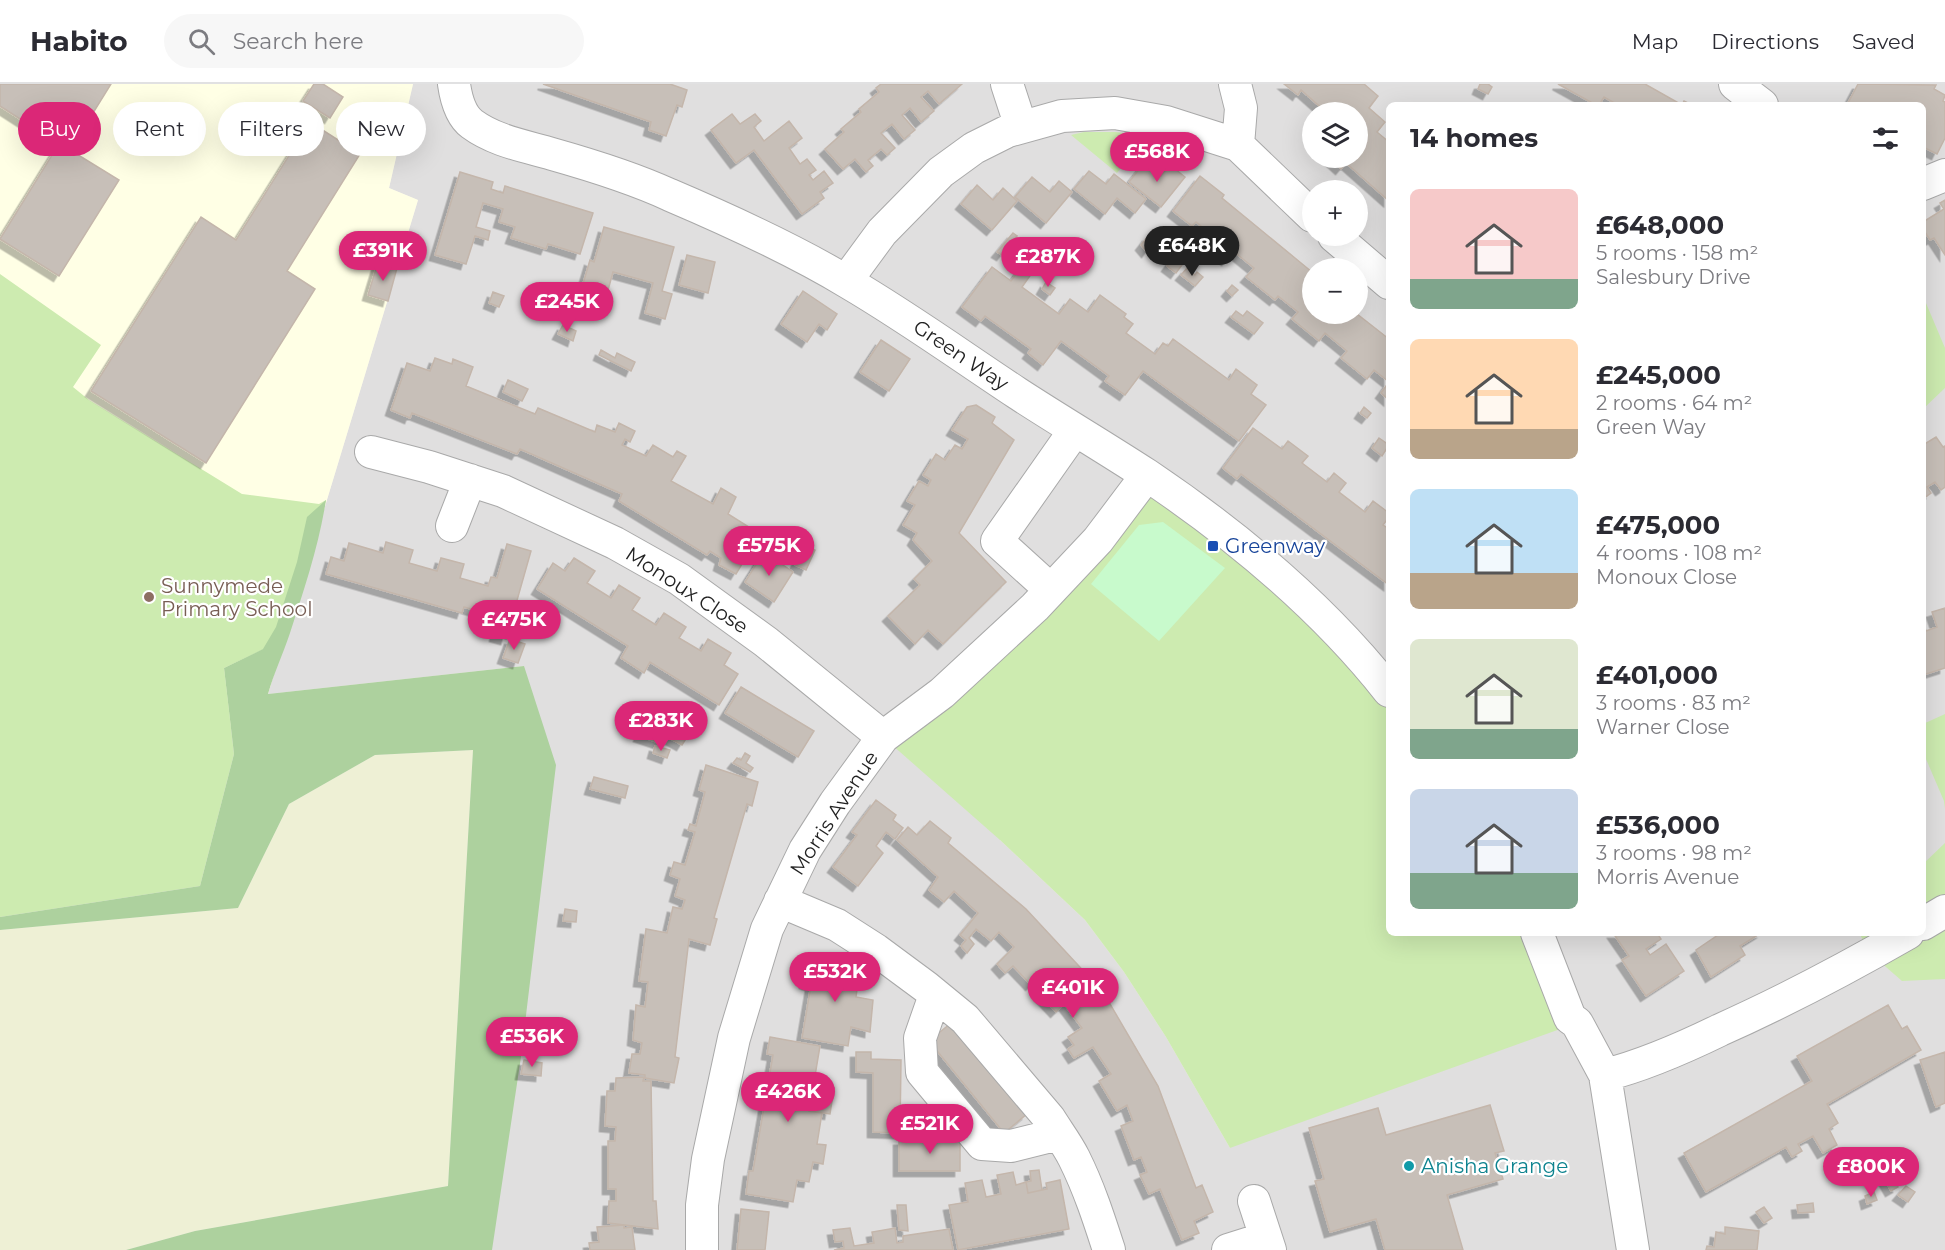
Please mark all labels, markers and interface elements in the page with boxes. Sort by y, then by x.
search box [164,14,584,68]
text: Habito [30,24,128,58]
icon: search [185,25,218,58]
text: Search here [233,28,364,55]
text: Map [1632,29,1678,54]
text: Directions [1711,29,1819,54]
text: Saved [1852,29,1915,54]
chip: Buy [18,102,101,156]
chip: Rent [113,102,206,156]
chip: Filters [218,102,324,156]
chip: New [336,102,426,156]
map controls [1302,102,1368,324]
button: layers [1302,102,1368,168]
text: 14 homes [1410,122,1538,154]
icon: filters [1869,122,1902,155]
pin: £568K [1115,132,1199,183]
text: £568K [1124,139,1190,163]
button: + [1302,180,1368,246]
text: £648,000 [1596,209,1724,241]
icon: home [1458,213,1530,285]
pin: £648K [1150,226,1234,277]
pin: £391K [341,231,425,282]
text: £648K [1158,233,1226,257]
pin: £287K [1006,237,1090,288]
text: £391K [353,238,413,262]
text: 5 rooms · 158 m² [1596,241,1758,265]
text: £287K [1015,244,1081,268]
button: − [1302,258,1368,324]
text: Salesbury Drive [1596,265,1751,289]
pin: £245K [525,282,609,333]
text: £245K [534,289,600,313]
street label: Green Way [909,314,1013,396]
text: £245,000 [1596,359,1721,391]
icon: home [1458,363,1530,435]
text: 2 rooms · 64 m² [1596,391,1752,415]
text: Green Way [1596,415,1706,439]
text: £475,000 [1596,509,1720,541]
icon: home [1458,513,1530,585]
pin: £575K [727,526,811,577]
text: £575K [737,533,801,557]
place label: Greenway [1225,534,1325,558]
marker: Greenway [1206,539,1220,553]
text: 4 rooms · 108 m² [1596,541,1762,565]
street label: Monoux Close [621,542,753,638]
text: Monoux Close [1596,565,1737,589]
place label: Sunnymede Primary School [161,574,313,621]
marker: Sunnymede Primary School [142,590,156,604]
pin: £475K [472,600,556,651]
text: £475K [482,607,546,631]
text: £401,000 [1596,659,1718,691]
icon: home [1458,663,1530,735]
text: 3 rooms · 83 m² [1596,691,1751,715]
pin: £283K [619,701,703,752]
text: £283K [629,708,693,732]
text: Warner Close [1596,715,1730,739]
street label: Morris Avenue [785,746,883,880]
text: £536,000 [1596,809,1720,841]
icon: home [1458,813,1530,885]
text: 3 rooms · 98 m² [1596,841,1752,865]
text: Morris Avenue [1596,865,1739,889]
pin: £532K [793,952,877,1003]
text: £532K [803,959,867,983]
pin: £401K [1031,968,1115,1019]
text: £401K [1042,975,1104,999]
pin: £536K [490,1017,574,1068]
text: £536K [500,1024,564,1048]
pin: £426K [746,1072,830,1123]
text: £426K [755,1079,821,1103]
pin: £521K [888,1104,972,1155]
text: £521K [900,1111,960,1135]
pin: £800K [1829,1147,1913,1198]
place label: Anisha Grange [1421,1154,1568,1178]
text: £800K [1837,1154,1905,1178]
marker: Anisha Grange [1402,1159,1416,1173]

